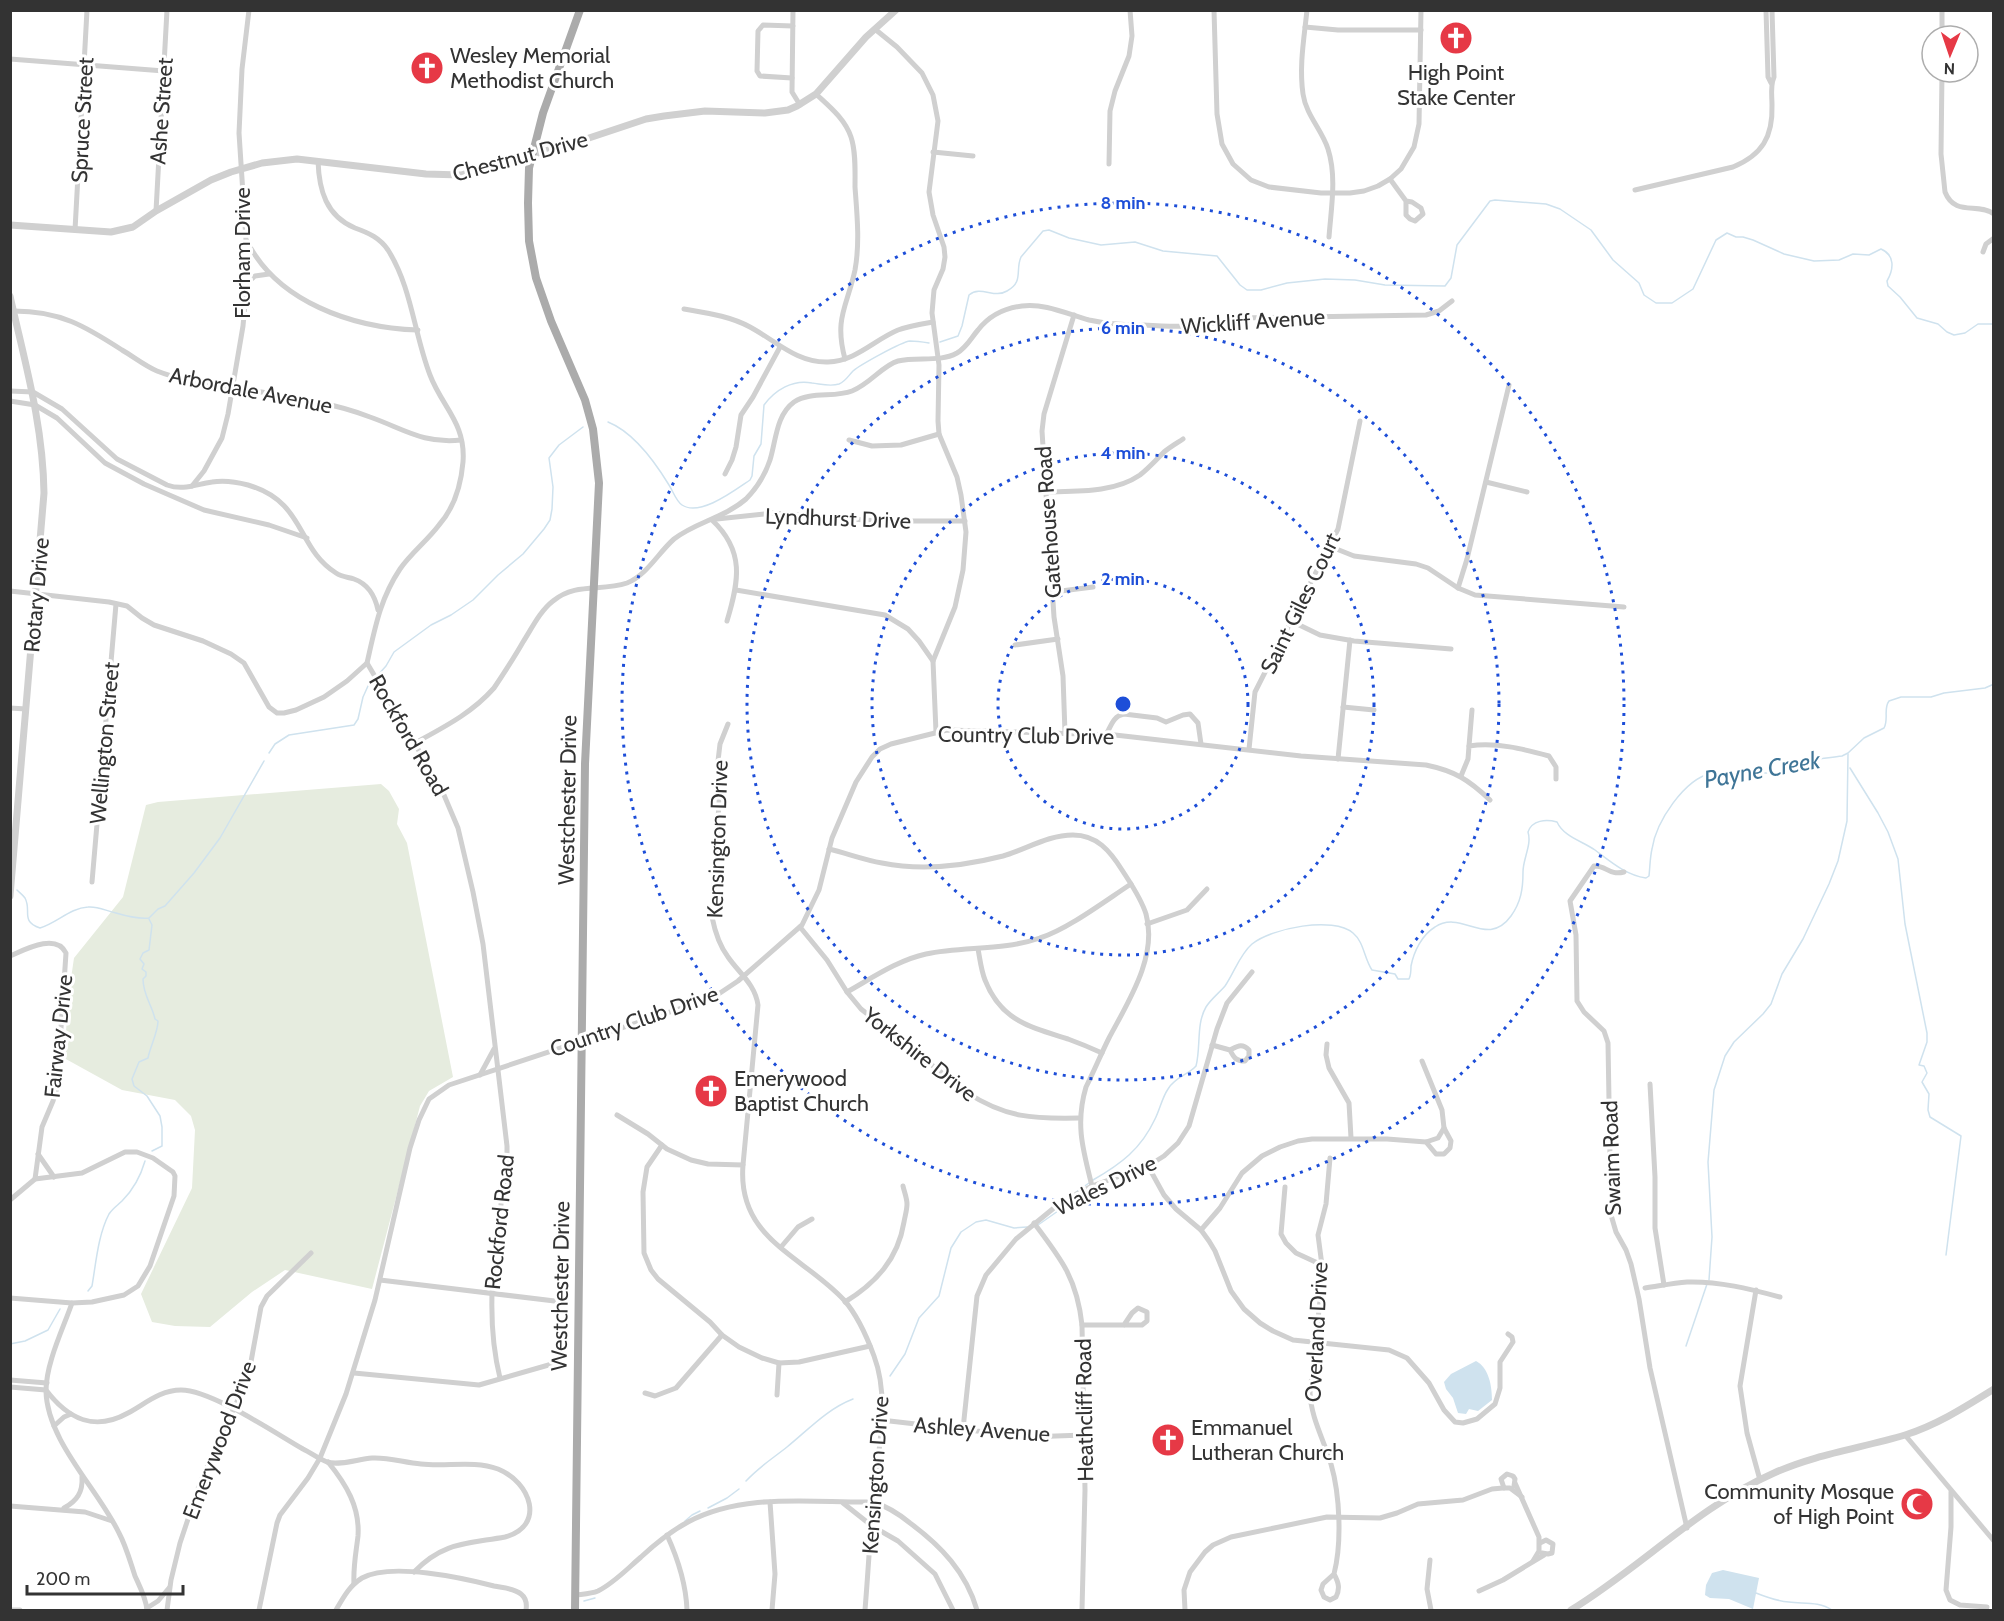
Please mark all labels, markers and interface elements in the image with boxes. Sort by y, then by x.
church icon: High Point Stake Center [1438,20,1474,56]
north arrow [1920,24,1980,84]
place label: Wesley Memorial Methodist Church [450,42,614,94]
church icon: Wesley Memorial Methodist Church [409,50,445,86]
street label: Spruce Street [66,56,99,184]
street label: Ashe Street [144,56,179,166]
place label: High Point Stake Center [1397,59,1515,111]
text: N [1944,59,1955,78]
street label: Chestnut Drive [450,125,591,187]
street label: Florham Drive [229,187,256,319]
text: 8 min [1101,192,1145,214]
street label: Wickliff Avenue [1180,303,1326,340]
text: 6 min [1101,317,1145,339]
street label: Arbordale Avenue [167,361,335,420]
text: 4 min [1100,442,1146,464]
street label: Gatehouse Road [1030,445,1067,599]
street label: Lyndhurst Drive [764,502,912,535]
street label: Saint Giles Court [1255,528,1346,678]
street label: Rotary Drive [18,537,55,654]
text: 2 min [1101,568,1145,590]
street label: Wellington Street [84,660,125,825]
street label: Rockford Road [363,670,454,801]
centre of rings [1113,694,1133,714]
street label: Westchester Drive [553,715,582,885]
street label: Country Club Drive [938,720,1114,751]
water label: Payne Creek [1701,745,1823,794]
street label: Kensington Drive [701,759,734,919]
street label: Fairway Drive [39,973,78,1099]
street label: Country Club Drive [546,980,722,1063]
street label: Yorkshire Drive [856,1001,982,1107]
place label: Emerywood Baptist Church [734,1065,869,1117]
church icon: Emerywood Baptist Church [693,1073,729,1109]
street label: Swaim Road [1596,1100,1627,1216]
street label: Wales Drive [1050,1149,1161,1222]
street label: Rockford Road [479,1153,520,1291]
street label: Westchester Drive [546,1201,575,1371]
street label: Overland Drive [1299,1261,1334,1403]
street label: Heathcliff Road [1070,1338,1099,1482]
street label: Emerywood Drive [177,1357,262,1523]
street label: Kensington Drive [857,1395,894,1555]
street label: Ashley Avenue [913,1411,1051,1448]
place label: Emmanuel Lutheran Church [1191,1414,1344,1466]
church icon: Emmanuel Lutheran Church [1150,1422,1186,1458]
place label: Community Mosque of High Point [1704,1478,1895,1530]
mosque icon: Community Mosque of High Point [1899,1486,1935,1522]
scale bar [27,1558,183,1596]
text: 200 m [36,1568,90,1590]

